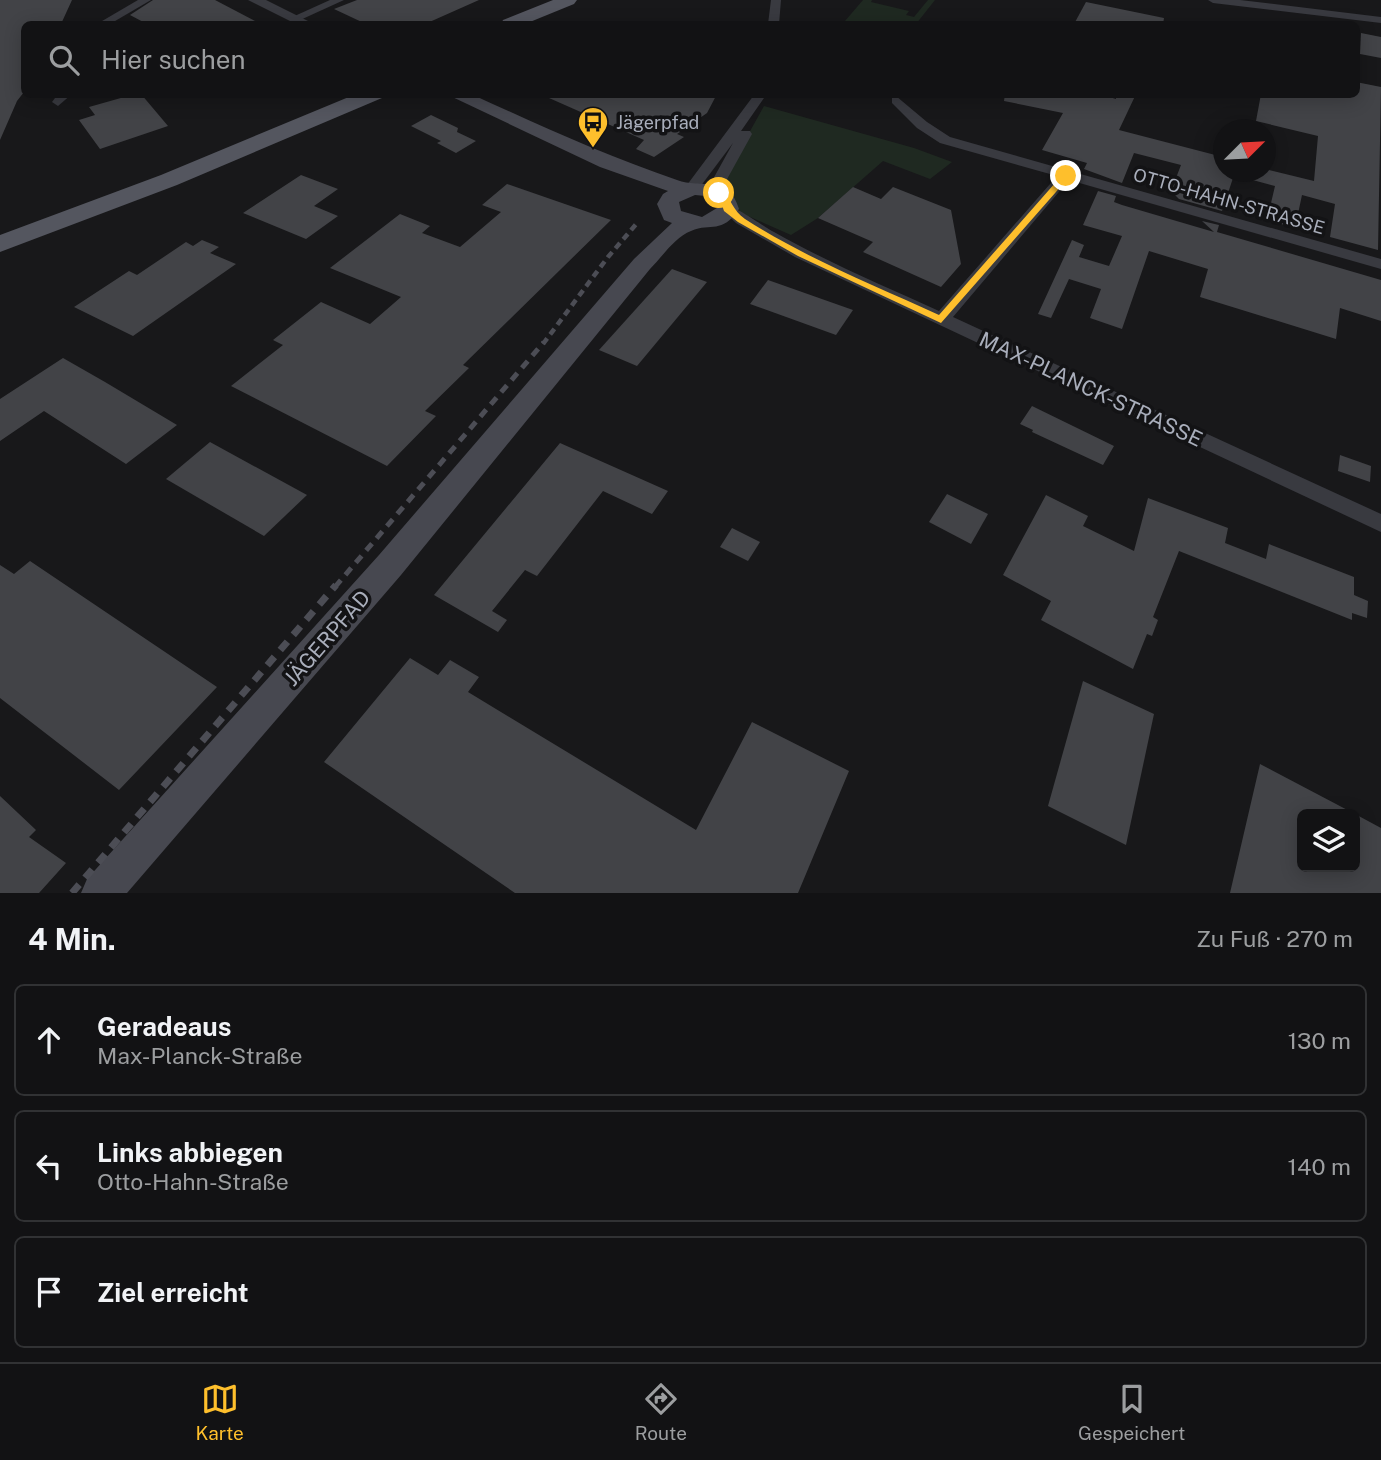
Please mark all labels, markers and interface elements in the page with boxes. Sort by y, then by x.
search box [21,21,1360,98]
icon: search [45,41,83,79]
text: Hier suchen [101,44,246,75]
bus stop icon: Jägerpfad [576,105,610,149]
place label: Jägerpfad [616,112,699,133]
north arrow [1213,119,1276,182]
route end [1050,160,1081,191]
street label: OTTO-HAHN-STRASSE [1131,164,1327,238]
route start [703,177,734,208]
street label: MAX-PLANCK-STRASSE [975,326,1207,452]
street label: JÄGERPFAD [279,585,375,691]
map controls [1297,809,1360,872]
button: layers [1297,809,1360,872]
text: 4 Min. [28,921,116,957]
text: Zu Fuß · 270 m [1196,925,1353,952]
text: Geradeaus [97,1011,232,1042]
icon: ahead [30,1021,68,1059]
text: 130 m [1288,1027,1351,1054]
text: Max-Planck-Straße [97,1042,303,1069]
text: Links abbiegen [97,1137,283,1168]
icon: left [30,1147,68,1185]
text: 140 m [1288,1153,1351,1180]
text: Otto-Hahn-Straße [97,1168,289,1195]
icon: arrive [30,1273,68,1311]
text: Ziel erreicht [97,1277,249,1308]
tab: Karte [195,1380,244,1444]
tab: Route [635,1380,687,1444]
tab: Gespeichert [1078,1380,1185,1444]

